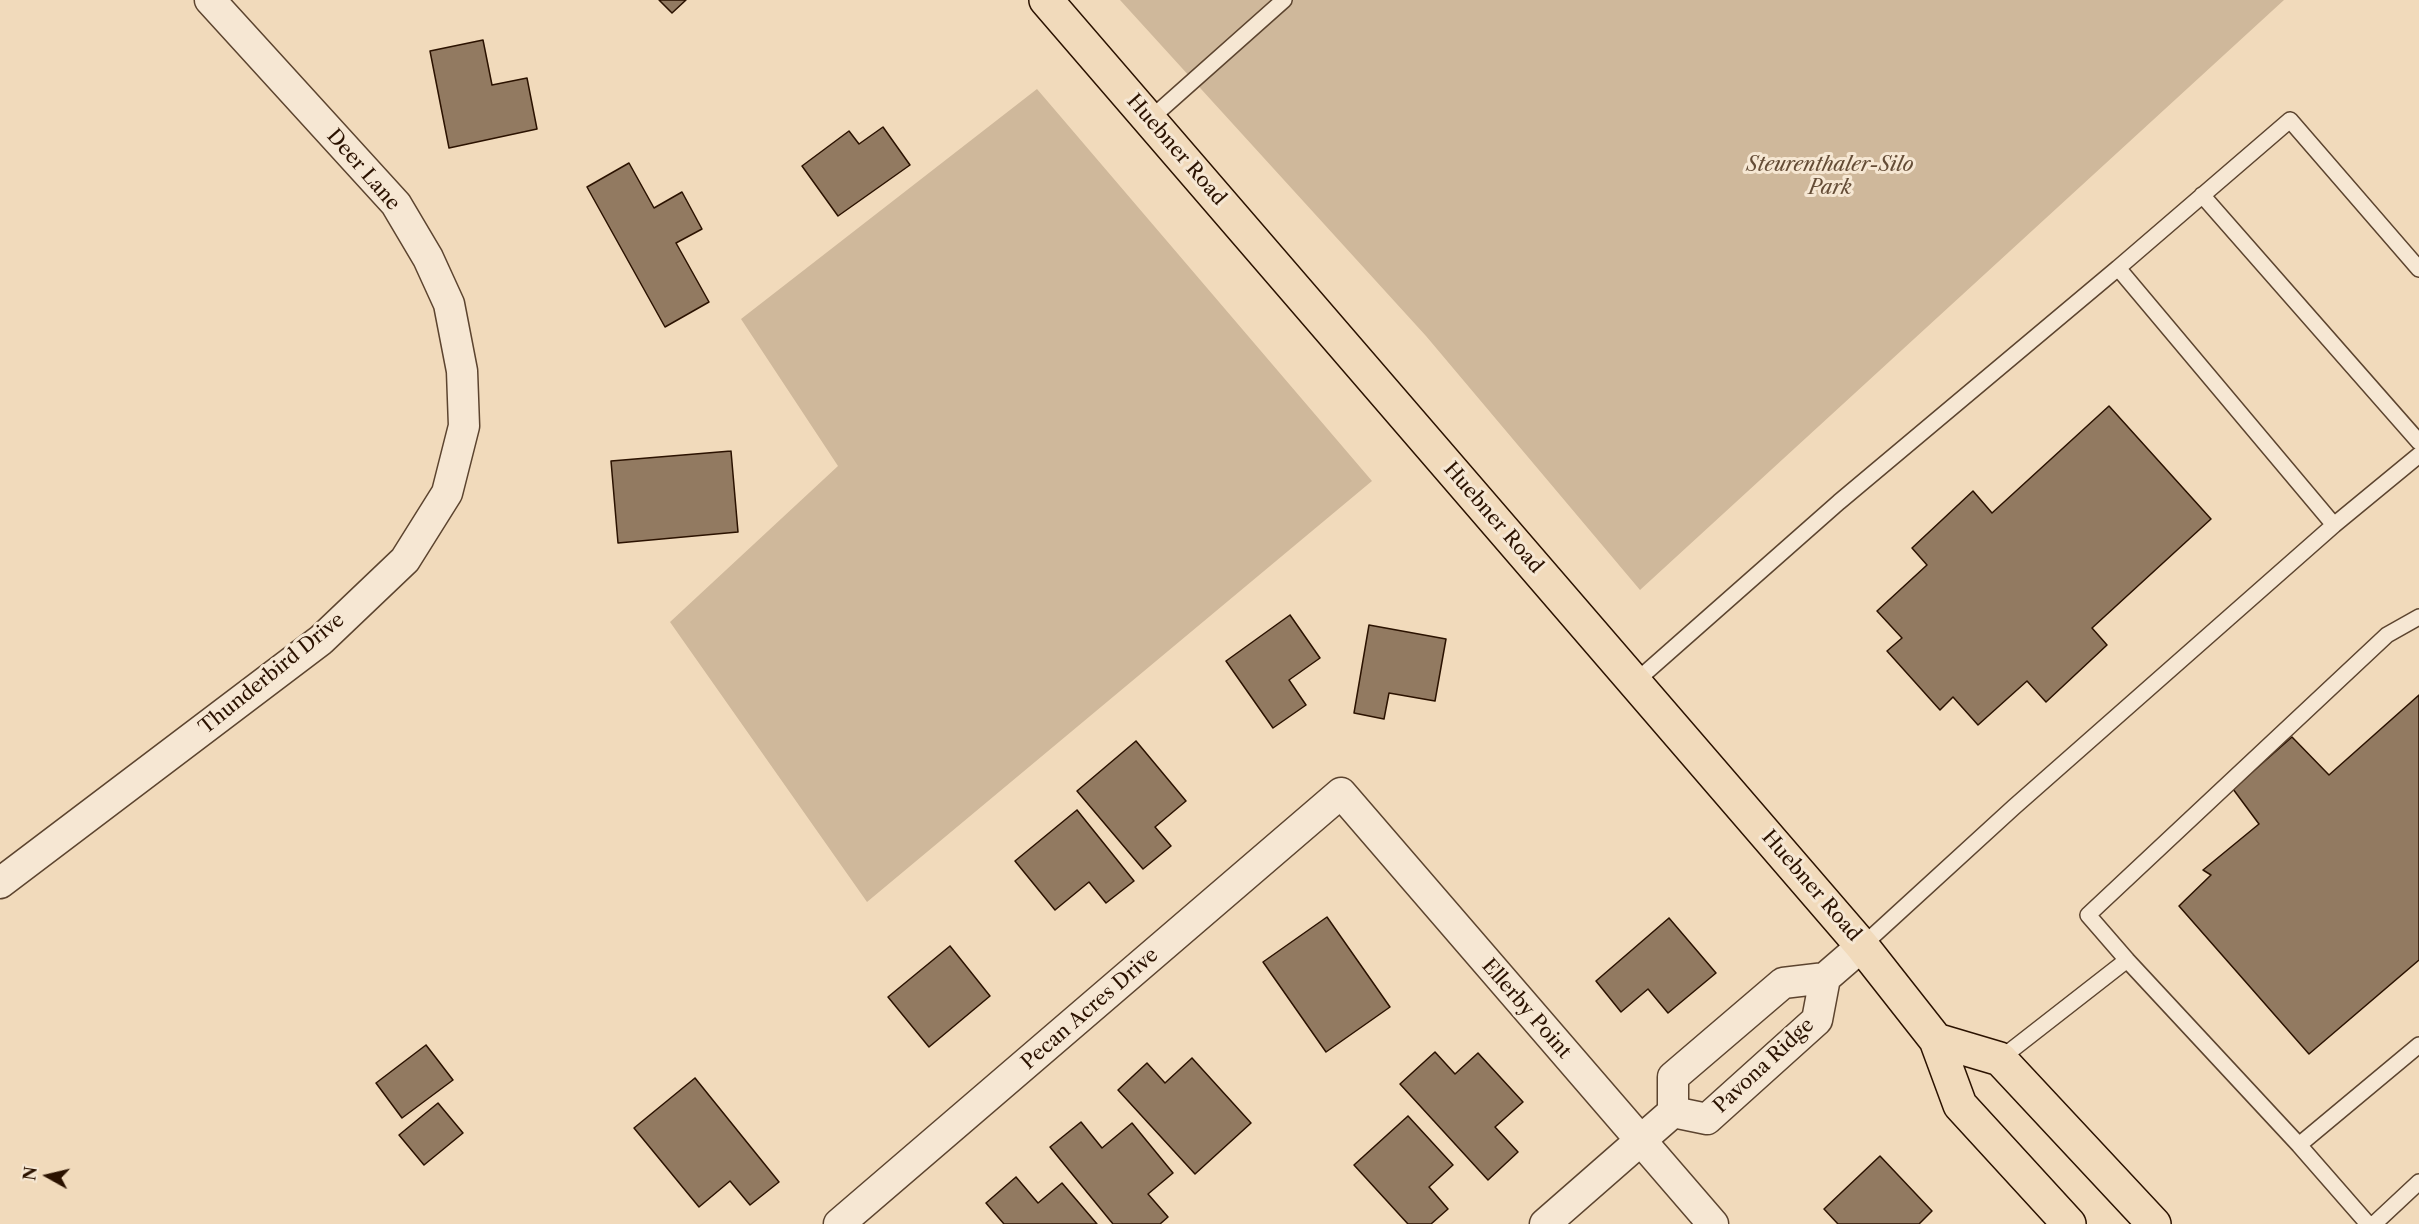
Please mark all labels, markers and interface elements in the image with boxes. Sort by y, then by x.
street label: Huebner Road [1121,90,1231,210]
street label: Deer Lane [321,124,405,216]
park label: Steurenthaler-Silo Park [1747,153,1913,200]
street label: Huebner Road [1438,458,1548,578]
street label: Thunderbird Drive [195,608,349,740]
street label: Huebner Road [1756,826,1866,946]
street label: Pecan Acres Drive [1017,943,1163,1075]
street label: Ellerby Point [1476,954,1576,1064]
street label: Pavona Ridge [1709,1013,1819,1119]
north arrow [18,1146,78,1206]
text: N [19,1165,41,1182]

